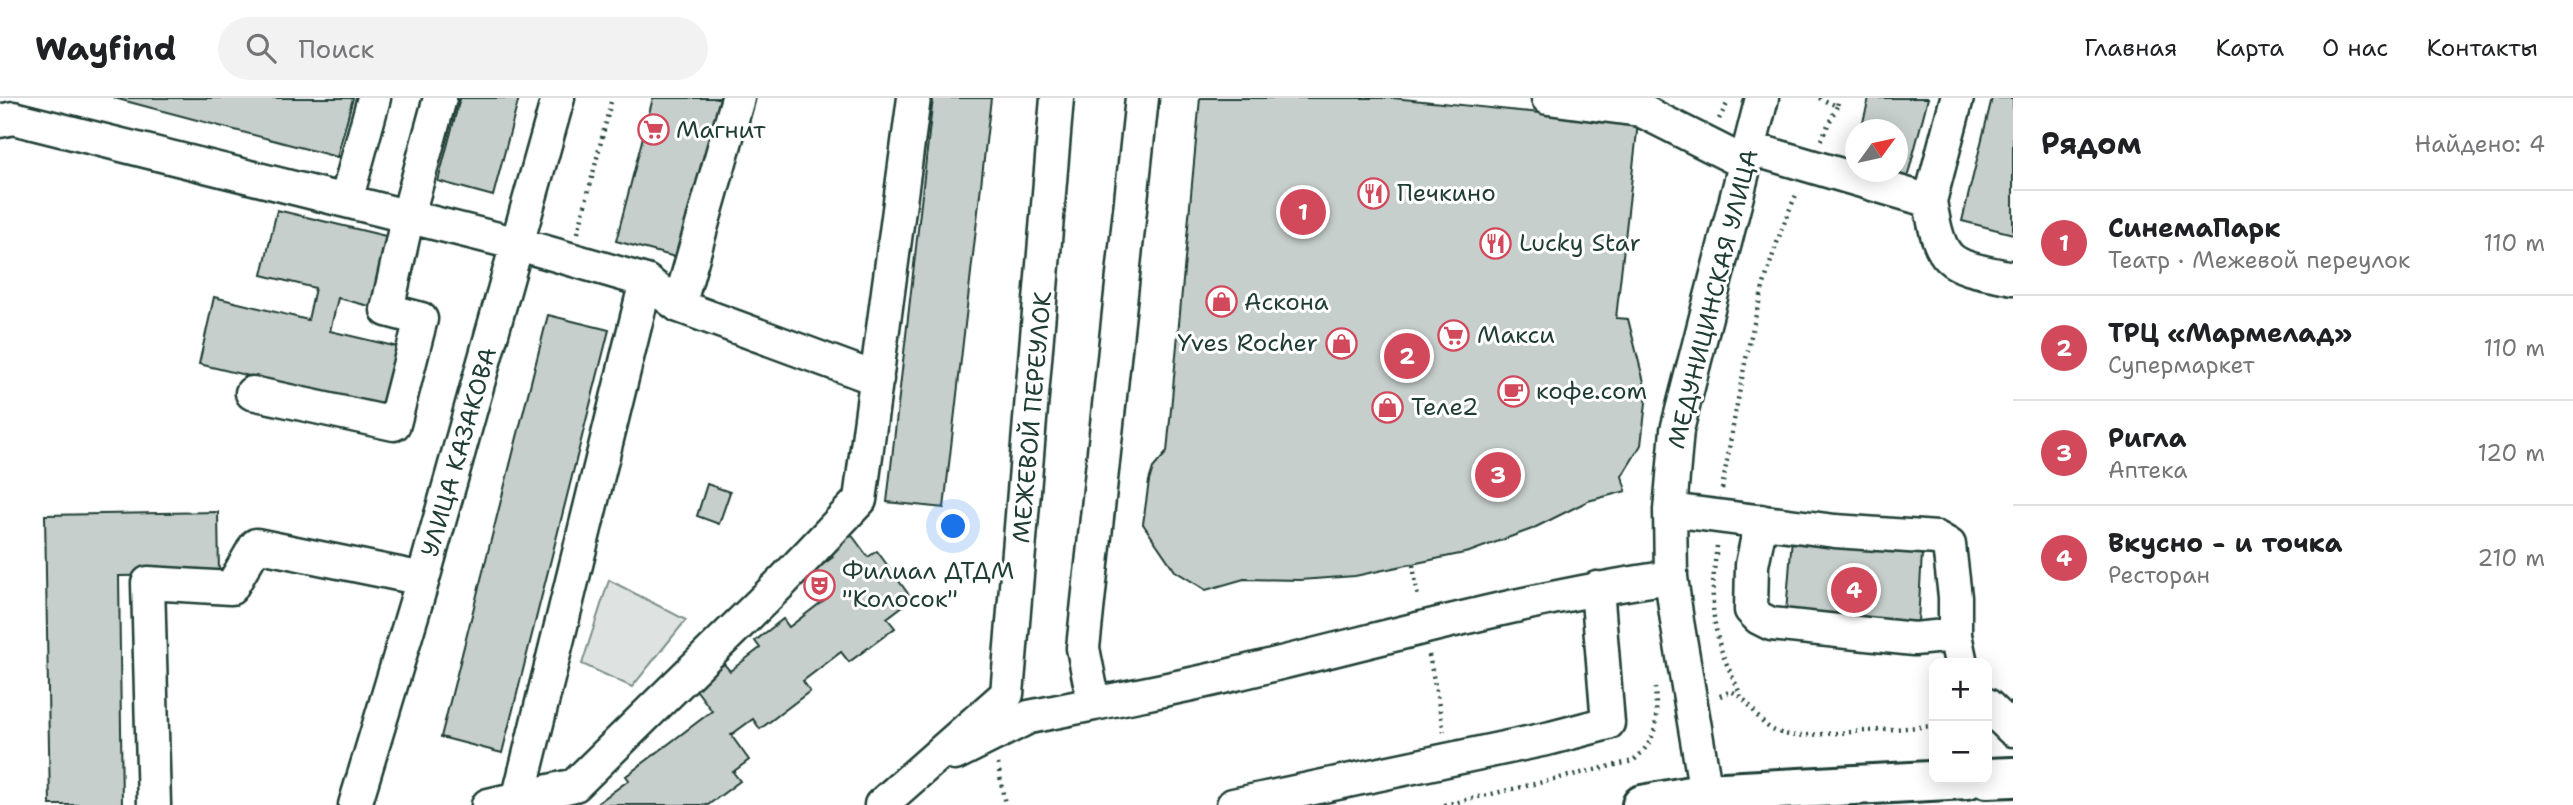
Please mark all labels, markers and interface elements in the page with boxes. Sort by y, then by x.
search box [218,17,708,80]
text: Wayfind [35,26,176,71]
icon: search [242,29,280,67]
text: Поиск [298,31,374,66]
text: Главная [2084,32,2177,64]
text: Карта [2215,32,2284,64]
text: О нас [2322,32,2388,64]
text: Контакты [2426,32,2538,64]
supermarket icon: Магнит [636,113,670,147]
place label: Магнит [676,114,766,146]
north arrow [1845,119,1908,182]
text: Рядом [2041,123,2141,164]
text: Найдено: 4 [2415,129,2545,159]
street label: МЕДУНИЦИНСКАЯ УЛИЦА [1660,146,1766,452]
restaurant icon: Печкино [1357,176,1391,210]
place label: Печкино [1397,177,1496,209]
pin: 1 [1280,186,1326,238]
text: СинемаПарк [2108,210,2280,245]
restaurant icon: Lucky Star [1479,226,1513,260]
place label: Lucky Star [1519,227,1641,259]
text: 1 [2059,228,2069,258]
text: 110 m [2483,228,2545,258]
text: Театр · Межевой переулок [2108,245,2410,275]
shop icon: Аскона [1204,285,1238,319]
place label: Аскона [1244,286,1329,318]
street label: МЕЖЕВОЙ ПЕРЕУЛОК [1005,289,1059,544]
text: ТРЦ «Мармелад» [2108,315,2352,350]
supermarket icon: Макси [1437,318,1471,352]
place label: Макси [1477,319,1555,351]
shop icon: Yves Rocher [1324,326,1358,360]
place label: Yves Rocher [1178,327,1318,359]
pin: 2 [1384,330,1430,382]
text: 2 [2056,333,2072,363]
text: 110 m [2483,333,2545,363]
street label: УЛИЦА КАЗАКОВА [414,344,504,560]
text: Супермаркет [2108,350,2255,380]
cafe icon: кофе.com [1496,374,1530,408]
place label: кофе.com [1536,375,1647,407]
shop icon: Теле2 [1371,390,1405,424]
place label: Теле2 [1411,391,1479,423]
text: Ригла [2108,420,2186,455]
text: 3 [2056,438,2072,468]
text: 120 m [2477,438,2545,468]
pin: 3 [1475,449,1521,501]
text: Аптека [2108,455,2188,485]
your location [936,509,970,543]
text: Вкусно - и точка [2108,525,2343,560]
text: 4 [2056,543,2072,573]
text: 210 m [2477,543,2545,573]
place label: Филиал ДТДМ "Колосок" [842,555,1014,615]
text: Ресторан [2108,560,2210,590]
pin: 4 [1831,564,1877,616]
theatre icon: Филиал ДТДМ "Колосок" [802,568,836,602]
map controls [1929,658,1992,784]
button: + [1929,658,1992,721]
button: − [1929,721,1992,784]

